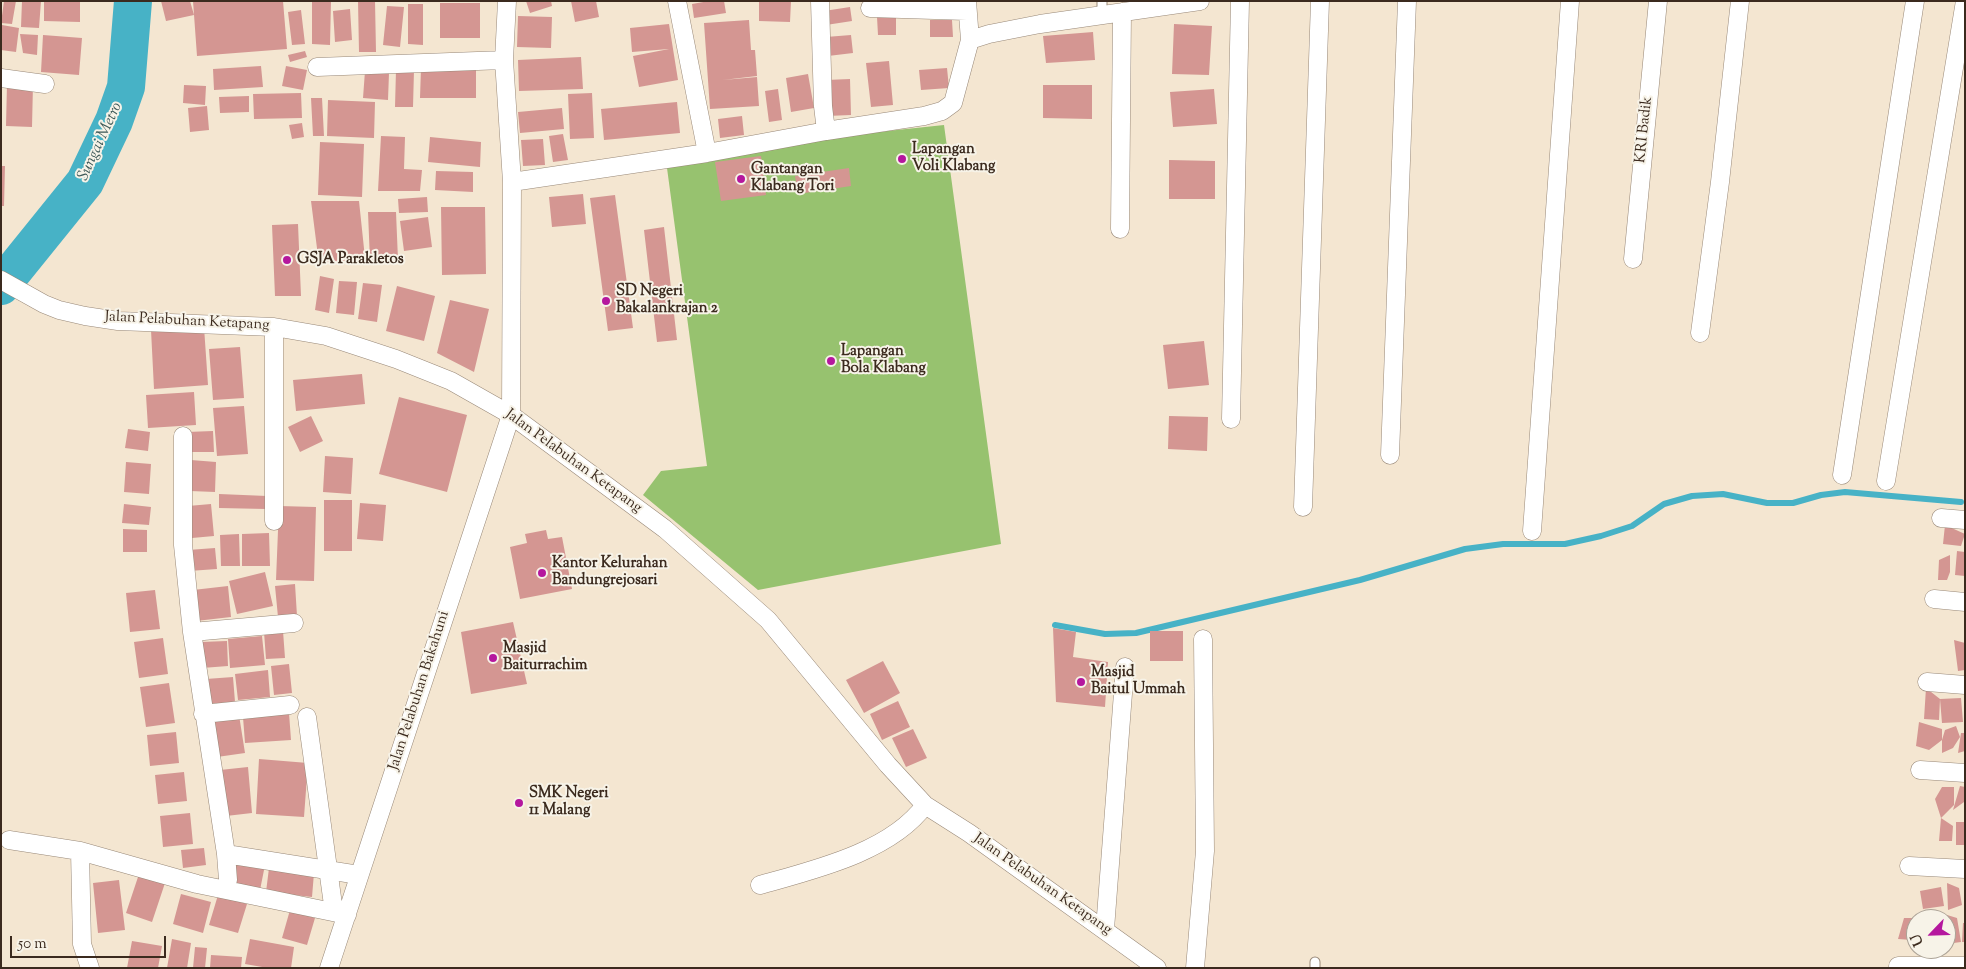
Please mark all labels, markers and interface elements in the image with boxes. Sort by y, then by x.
street label: KRI Badik [1633,96,1657,164]
water label: Sungai Metro [74,100,128,184]
place label: Lapangan Voli Klabang [912,141,995,176]
marker: Lapangan Voli Klabang [896,153,908,165]
place label: Gantangan Klabang Tori [751,161,834,196]
marker: Gantangan Klabang Tori [735,173,747,185]
place label: GSJA Parakletos [297,251,404,269]
marker: GSJA Parakletos [281,254,293,266]
place label: SD Negeri Bakalankrajan 2 [616,283,718,318]
marker: SD Negeri Bakalankrajan 2 [600,295,612,307]
street label: Jalan Pelabuhan Ketapang [104,309,270,335]
place label: Lapangan Bola Klabang [841,343,926,378]
marker: Lapangan Bola Klabang [825,355,837,367]
street label: Jalan Pelabuhan Ketapang [501,406,645,518]
place label: Kantor Kelurahan Bandungrejosari [552,555,668,590]
marker: Kantor Kelurahan Bandungrejosari [536,567,548,579]
street label: Jalan Pelabuhan Bakahuni [386,609,454,773]
place label: Masjid Baiturrachim [503,640,587,675]
marker: Masjid Baiturrachim [487,652,499,664]
place label: Masjid Baitul Ummah [1091,664,1185,699]
marker: Masjid Baitul Ummah [1075,676,1087,688]
place label: SMK Negeri 11 Malang [529,785,608,820]
marker: SMK Negeri 11 Malang [513,797,525,809]
street label: Jalan Pelabuhan Ketapang [969,830,1115,940]
north arrow [1906,909,1956,959]
scale bar [12,926,169,958]
text: U [1907,930,1930,949]
text: 50 m [18,934,47,955]

